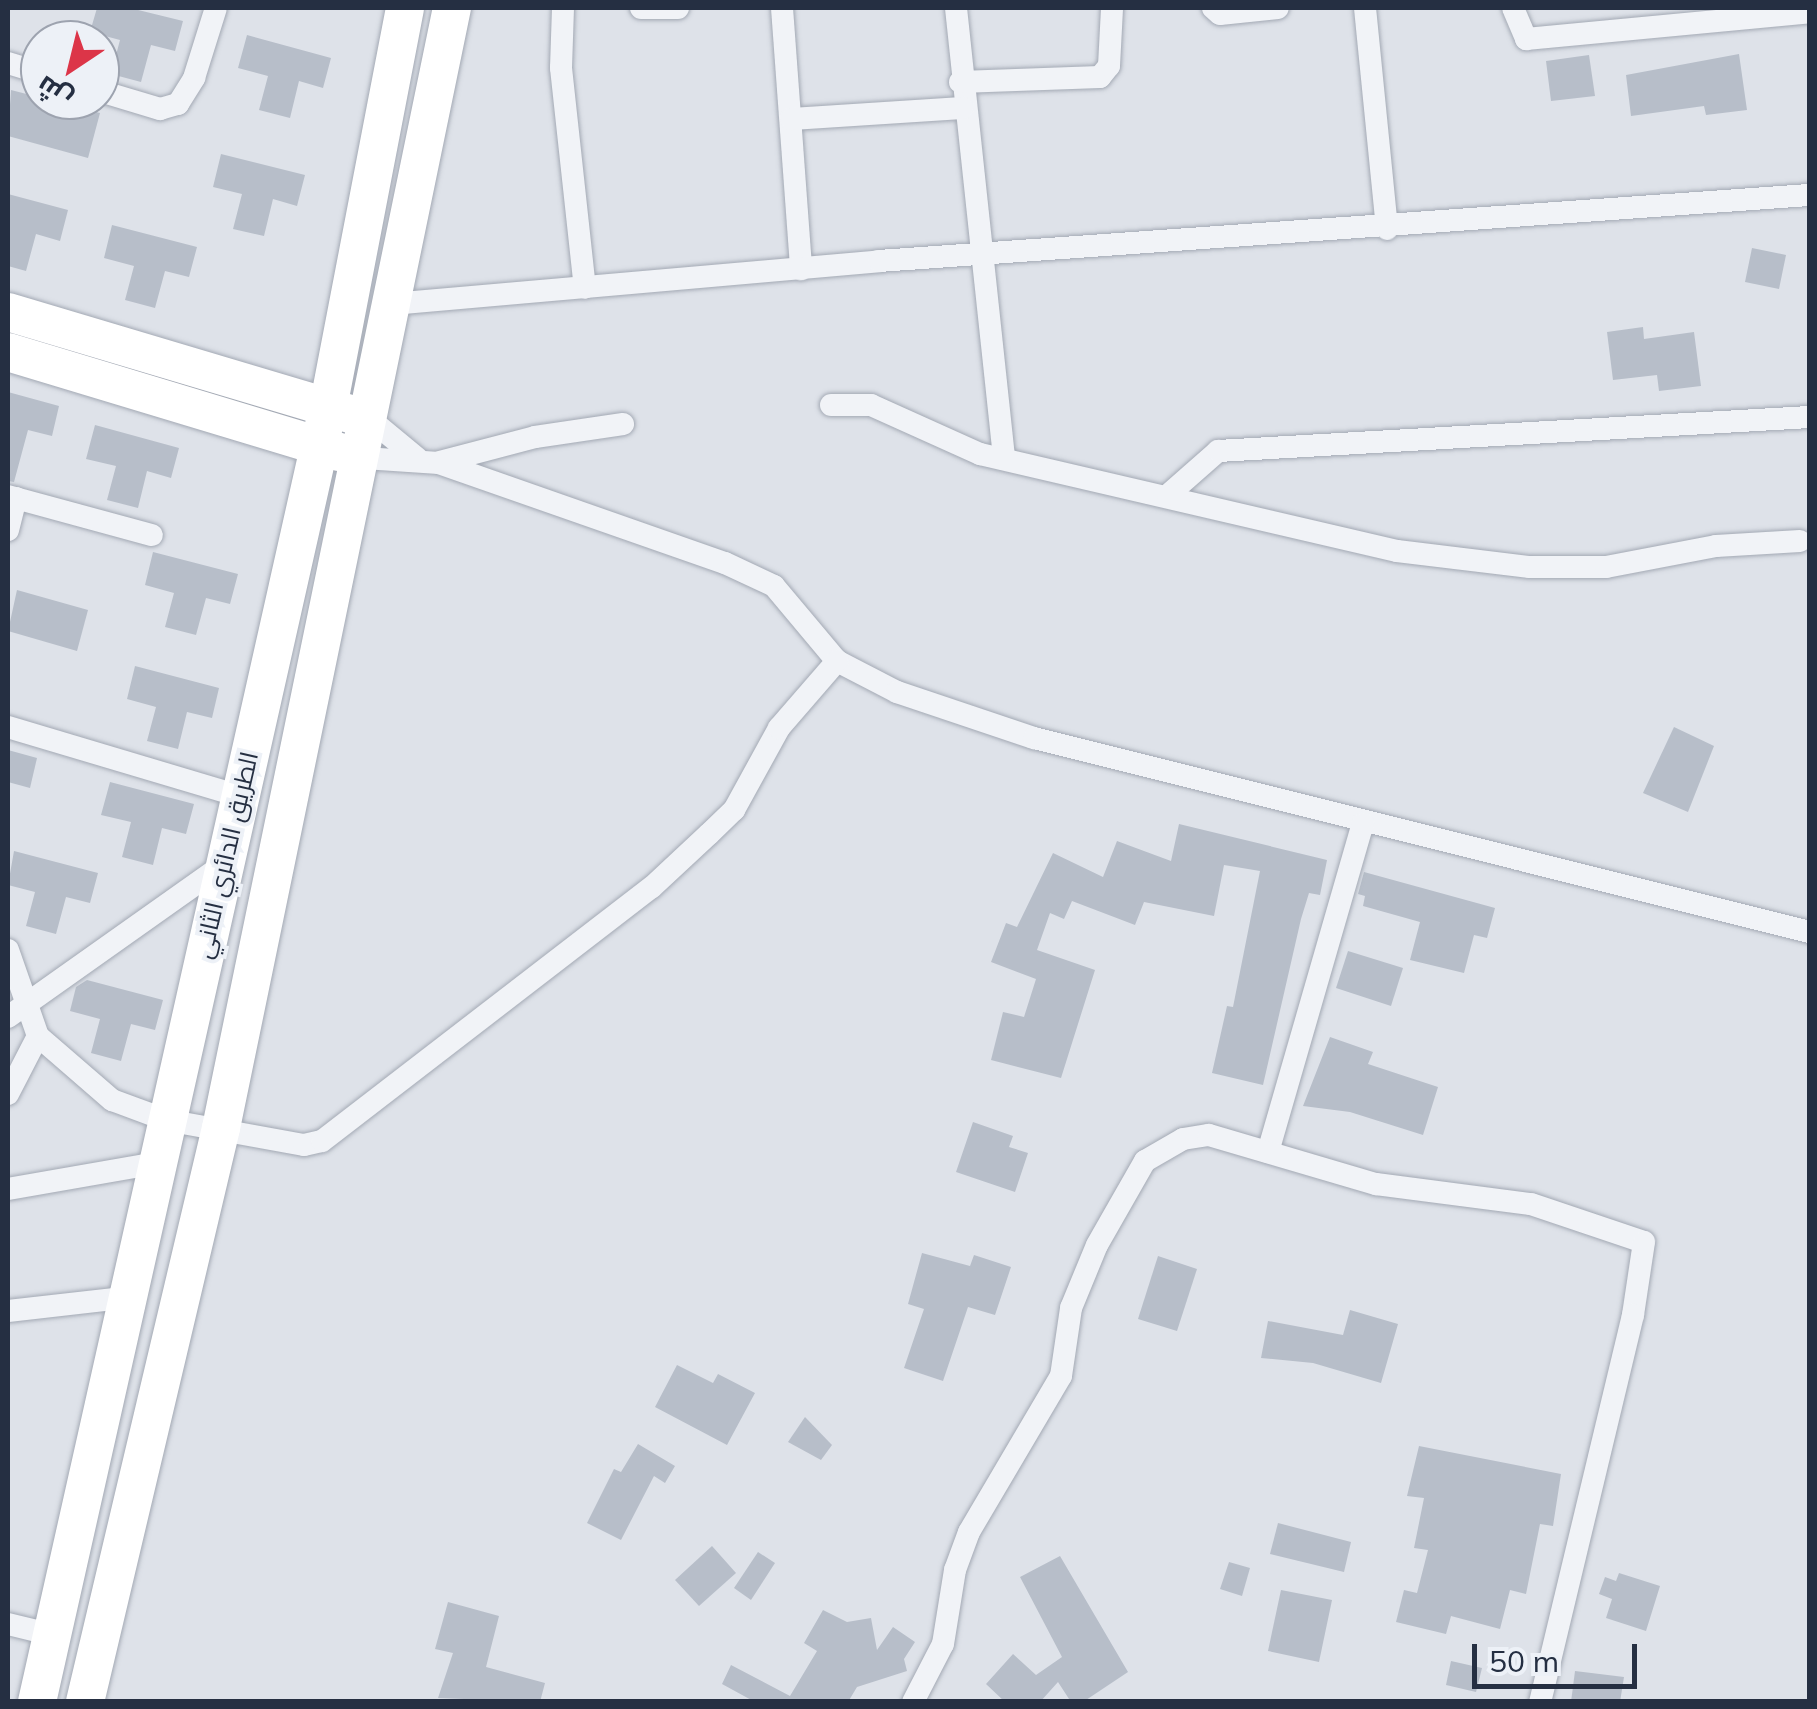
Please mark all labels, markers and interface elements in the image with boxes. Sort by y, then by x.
north arrow [20,20,120,120]
text: ش [29,69,78,118]
street label: الطريق الدائري الثاني [188,749,264,961]
scale bar [1477,1624,1642,1686]
text: 50 m [1489,1642,1559,1680]

